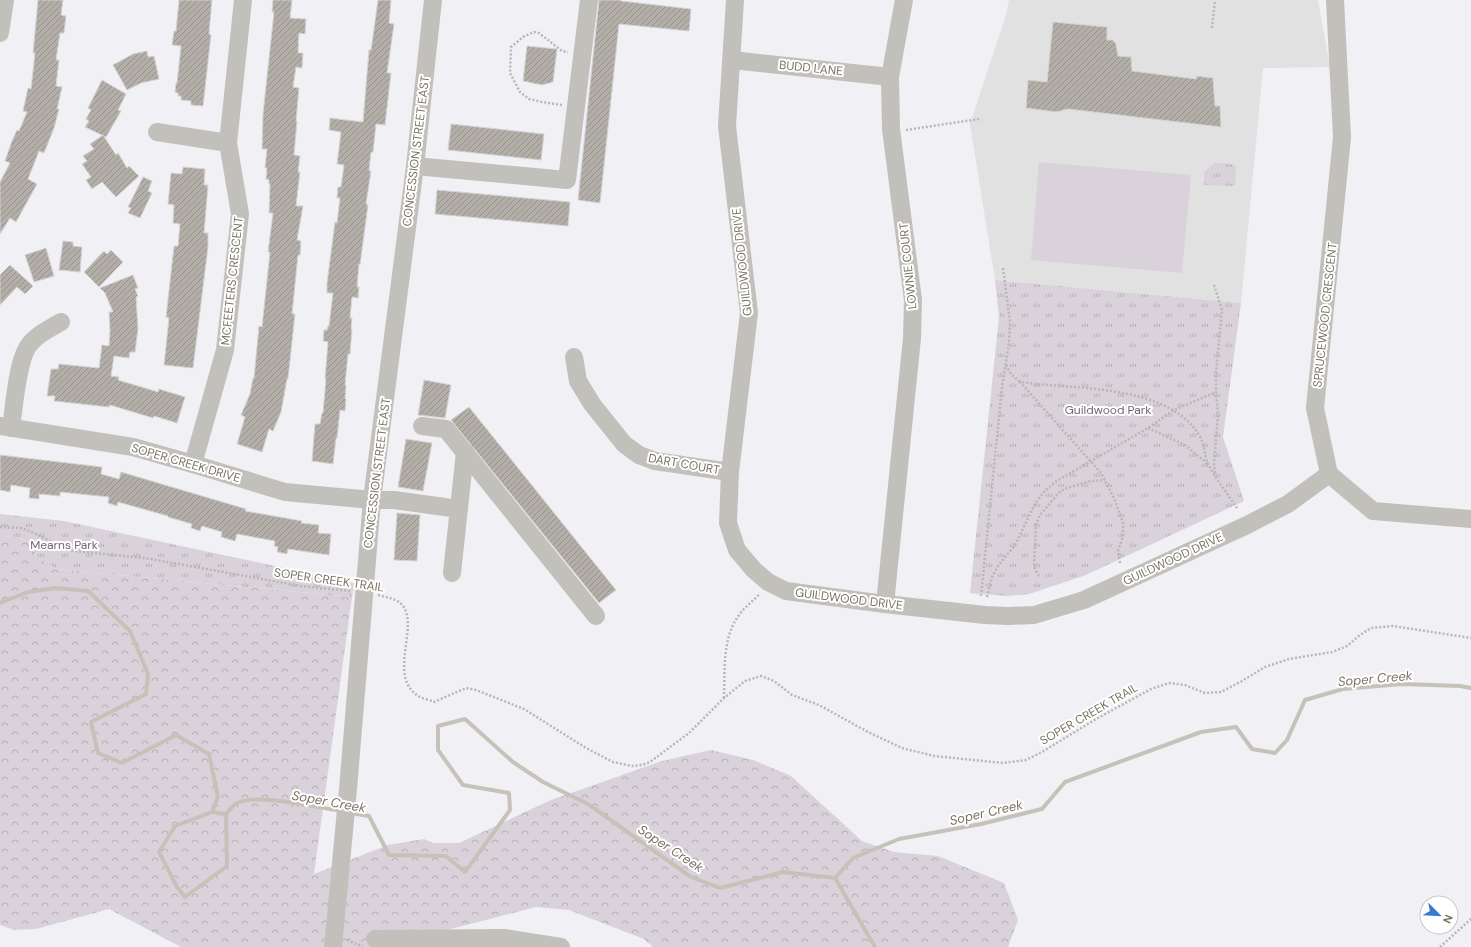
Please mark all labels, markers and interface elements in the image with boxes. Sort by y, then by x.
street label: BUDD LANE [778,57,844,79]
street label: CONCESSION STREET EAST [399,75,433,227]
street label: GUILDWOOD DRIVE [728,207,756,317]
street label: MCFEETERS CRESCENT [217,216,247,346]
street label: LOWNIE COURT [895,222,920,310]
street label: SPRUCEWOOD CRESCENT [1309,242,1341,388]
street label: CONCESSION STREET EAST [360,397,394,549]
park label: Guildwood Park [1065,402,1151,418]
street label: SOPER CREEK DRIVE [130,440,243,486]
street label: DART COURT [647,450,721,478]
street label: GUILDWOOD DRIVE [1121,529,1226,589]
park label: Mearns Park [30,537,98,553]
street label: SOPER CREEK TRAIL [273,564,385,596]
street label: GUILDWOOD DRIVE [794,584,904,614]
water label: Soper Creek [1337,667,1413,690]
street label: SOPER CREEK TRAIL [1037,679,1141,749]
water label: Soper Creek [291,787,368,816]
water label: Soper Creek [948,796,1025,829]
water label: Soper Creek [635,821,707,876]
north arrow [1419,895,1459,935]
text: N [1440,913,1456,926]

